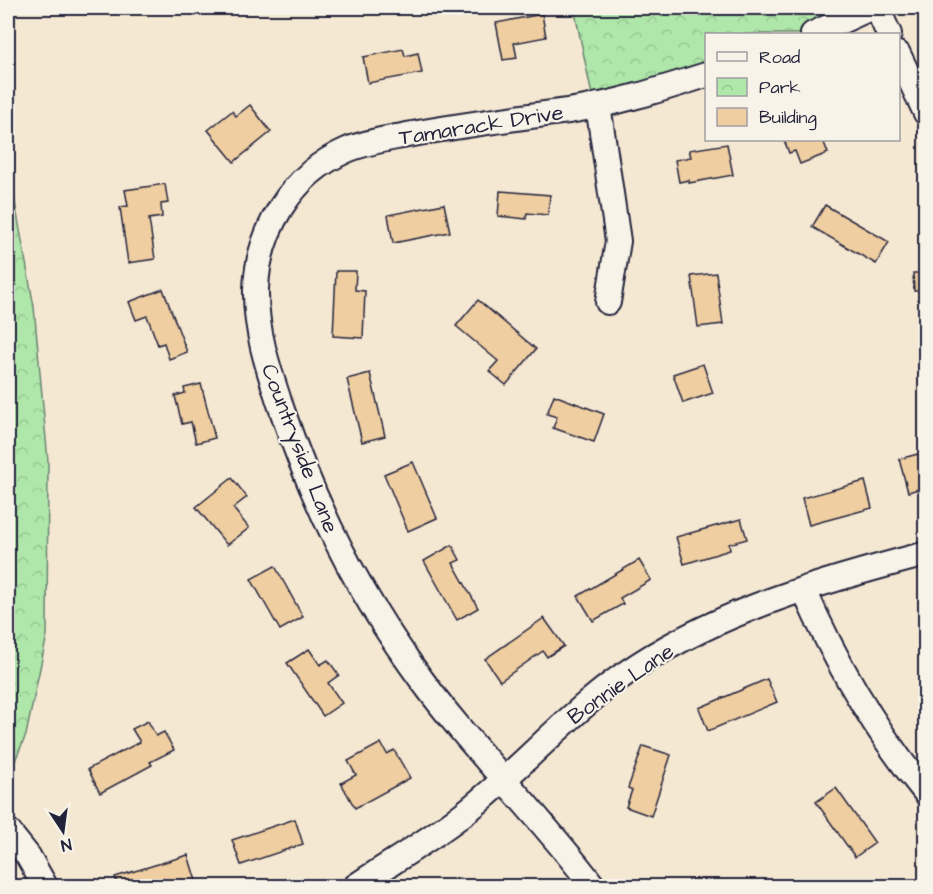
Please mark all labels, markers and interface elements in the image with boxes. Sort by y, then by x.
legend [705,33,900,141]
text: Road [759,45,800,70]
text: Park [759,75,801,100]
street label: Tamarack Drive [397,97,566,154]
text: Building [759,105,817,131]
street label: Countryside Lane [252,359,346,538]
street label: Bonnie Lane [561,636,680,732]
north arrow [33,801,93,861]
text: N [59,833,74,856]

